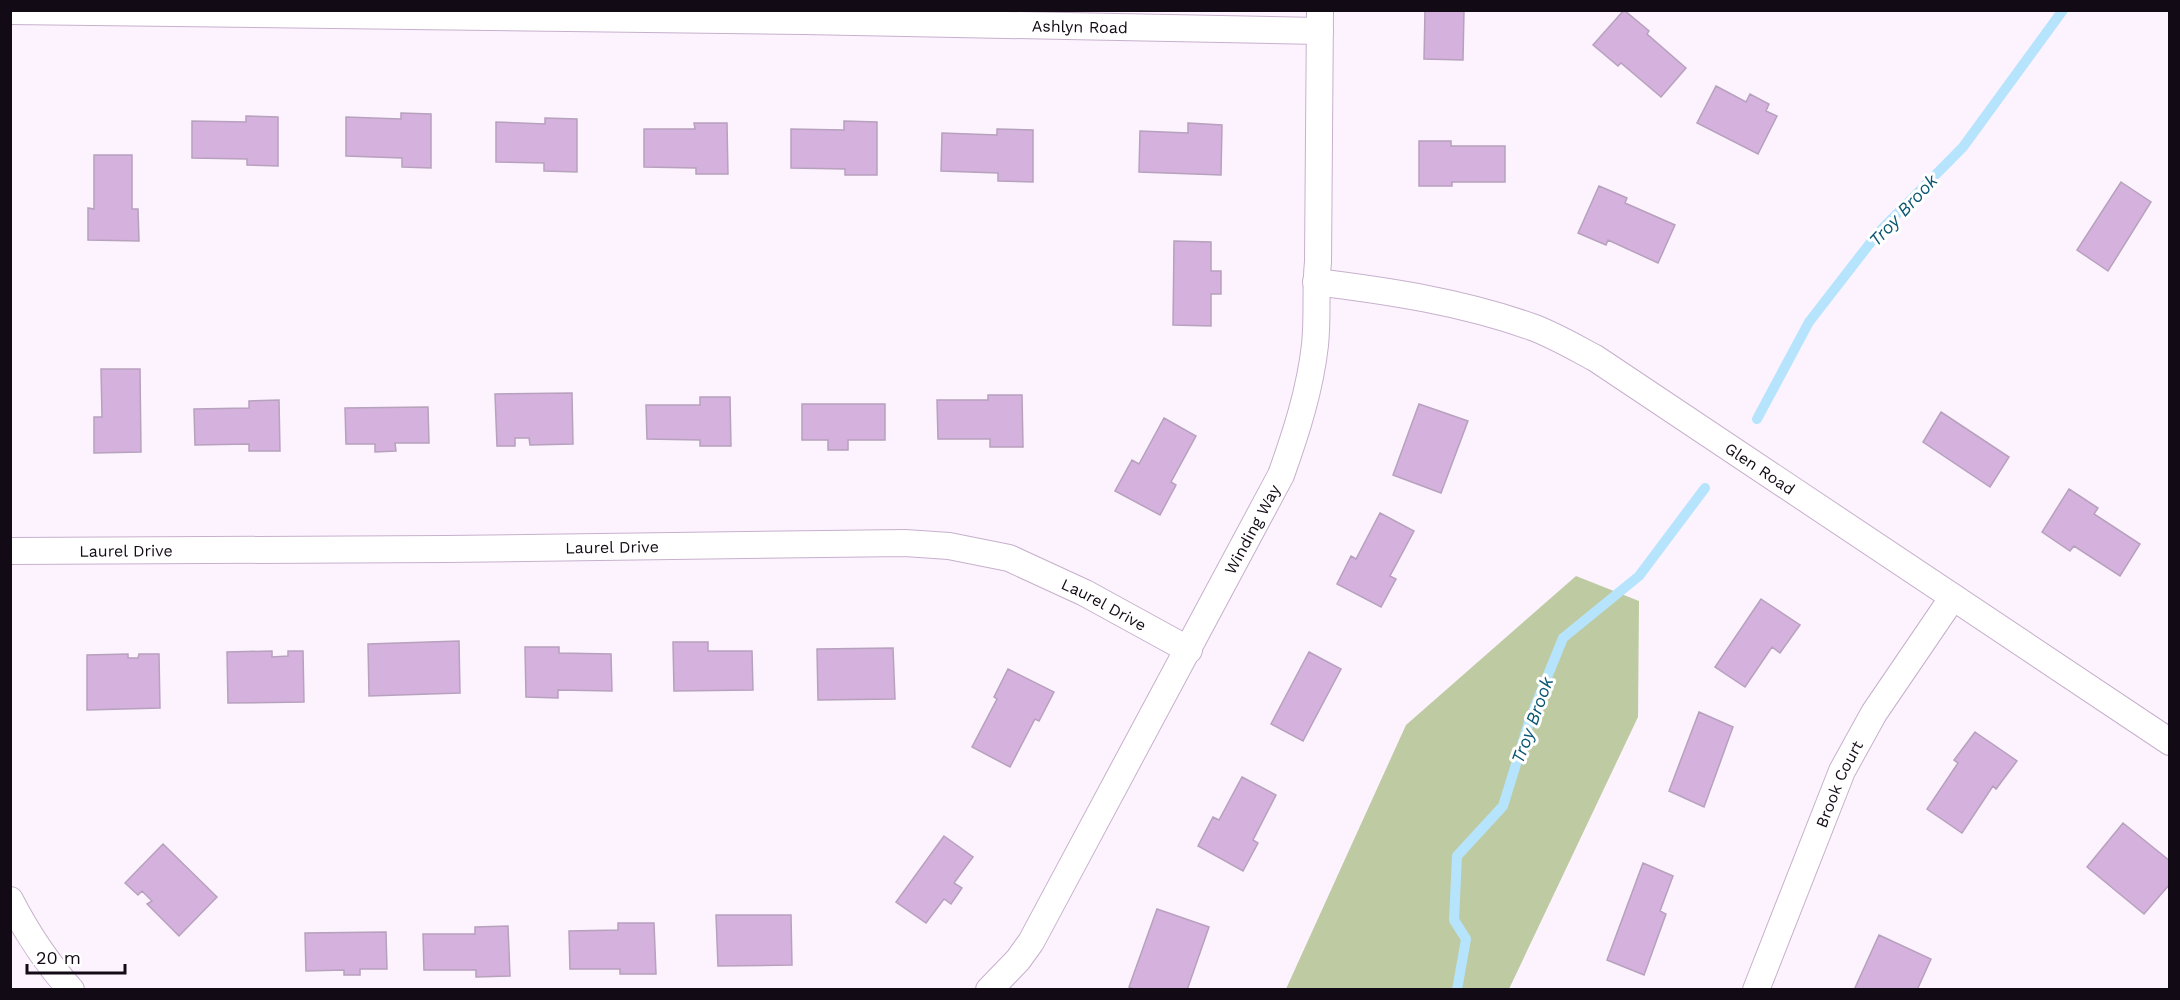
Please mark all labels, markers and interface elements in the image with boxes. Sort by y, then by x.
street label: Ashlyn Road [1032,16,1128,37]
water label: Troy Brook [1864,169,1942,250]
street label: Glen Road [1722,438,1799,498]
street label: Winding Way [1220,481,1284,577]
street label: Laurel Drive [565,537,659,557]
street label: Laurel Drive [79,541,173,560]
street label: Laurel Drive [1058,574,1150,634]
water label: Troy Brook [1507,673,1558,766]
street label: Brook Court [1811,737,1867,830]
scale bar [27,937,124,975]
text: 20 m [36,947,81,968]

